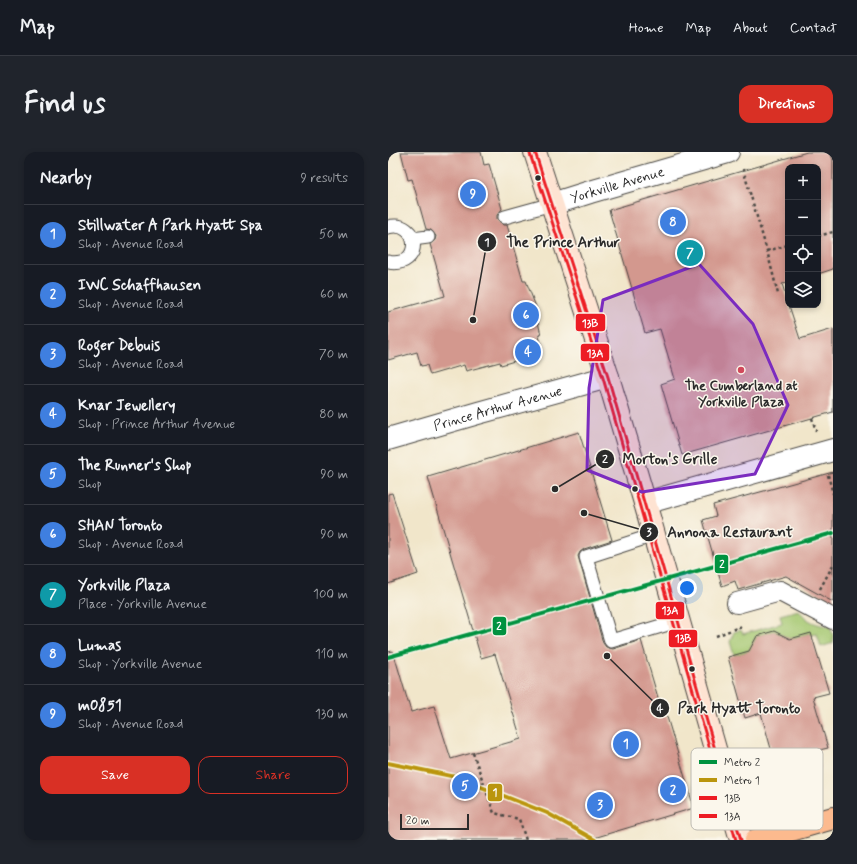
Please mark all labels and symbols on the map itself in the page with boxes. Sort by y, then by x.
street label: Yorkville Avenue [568,163,667,208]
unlabelled marker [533,173,543,183]
pin: 9 [460,179,486,209]
pin: 8 [660,207,686,237]
callout: The Prince Arthur [477,229,629,256]
text: The Prince Arthur [506,233,620,253]
text: 1 [484,235,490,251]
pin: 7 [677,238,703,268]
pin: 6 [513,300,539,330]
line badge: 13B [575,313,606,332]
text: 13B [582,317,598,331]
pin: 4 [515,337,541,367]
line badge: 13A [580,343,610,362]
text: 13A [587,347,603,361]
marker: The Cumberland at Yorkville Plaza [736,365,746,375]
place label: The Cumberland at Yorkville Plaza [685,377,798,411]
street label: Prince Arthur Avenue [432,382,564,435]
callout: Morton's Grille [595,445,724,472]
text: Morton's Grille [623,450,718,470]
text: 2 [602,452,608,468]
unlabelled marker [630,484,640,494]
callout: Annona Restaurant [639,518,800,545]
text: Annona Restaurant [667,523,793,543]
text: 3 [646,525,652,541]
line badge: 2 [714,554,729,574]
text: 2 [719,558,725,572]
your location [677,578,697,598]
line badge: 13A [655,601,685,620]
text: 13A [662,604,678,618]
line badge: 2 [492,616,507,636]
text: 2 [496,620,502,634]
line badge: 13B [668,629,698,648]
text: 13B [675,632,691,646]
unlabelled marker [687,664,697,674]
callout: Park Hyatt Toronto [650,694,809,721]
text: Park Hyatt Toronto [678,699,801,719]
text: 4 [657,701,664,717]
pin: 1 [613,729,639,759]
legend [691,748,823,830]
text: Metro 2 [724,756,761,770]
pin: 5 [452,771,478,801]
text: Metro 1 [724,774,760,788]
pin: 2 [660,775,686,805]
line badge: 1 [487,783,503,802]
text: 1 [493,786,498,800]
pin: 3 [587,790,613,820]
text: 13B [724,792,741,806]
text: 13A [724,810,741,824]
scale bar [400,812,469,831]

